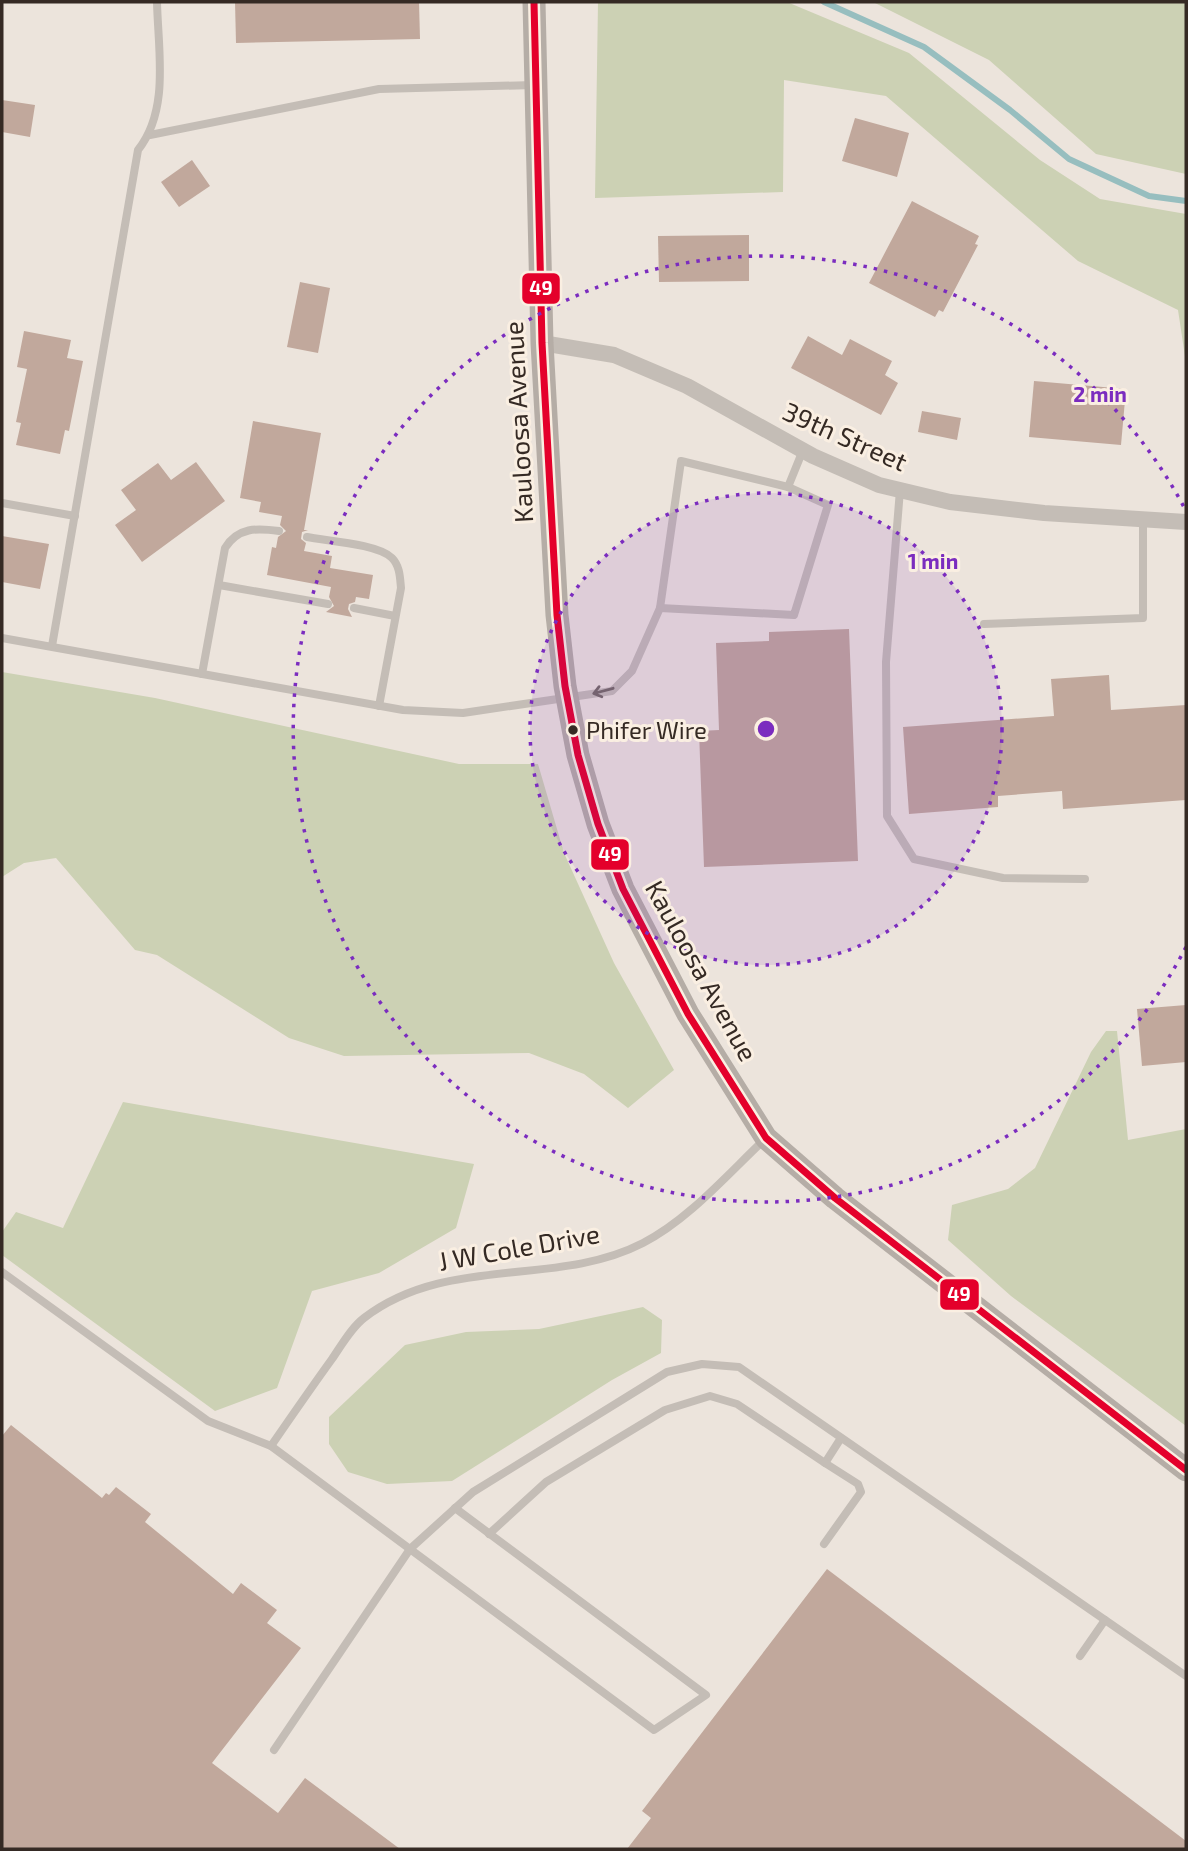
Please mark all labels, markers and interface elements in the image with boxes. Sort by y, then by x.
line badge: 49 [521,272,561,305]
text: 49 [529,276,553,299]
street label: Kauloosa Avenue [497,321,538,524]
text: 2 min [1073,381,1127,406]
street label: 39th Street [779,395,912,477]
text: 1 min [908,548,958,573]
one-way arrow [592,686,614,699]
place label: Phifer Wire [586,715,707,744]
centre of rings [754,717,778,741]
marker: Phifer Wire [566,723,580,737]
line badge: 49 [590,838,630,871]
text: 49 [598,842,622,865]
street label: Kauloosa Avenue [640,875,765,1066]
street label: J W Cole Drive [436,1217,602,1276]
line badge: 49 [939,1278,980,1311]
text: 49 [947,1282,971,1305]

